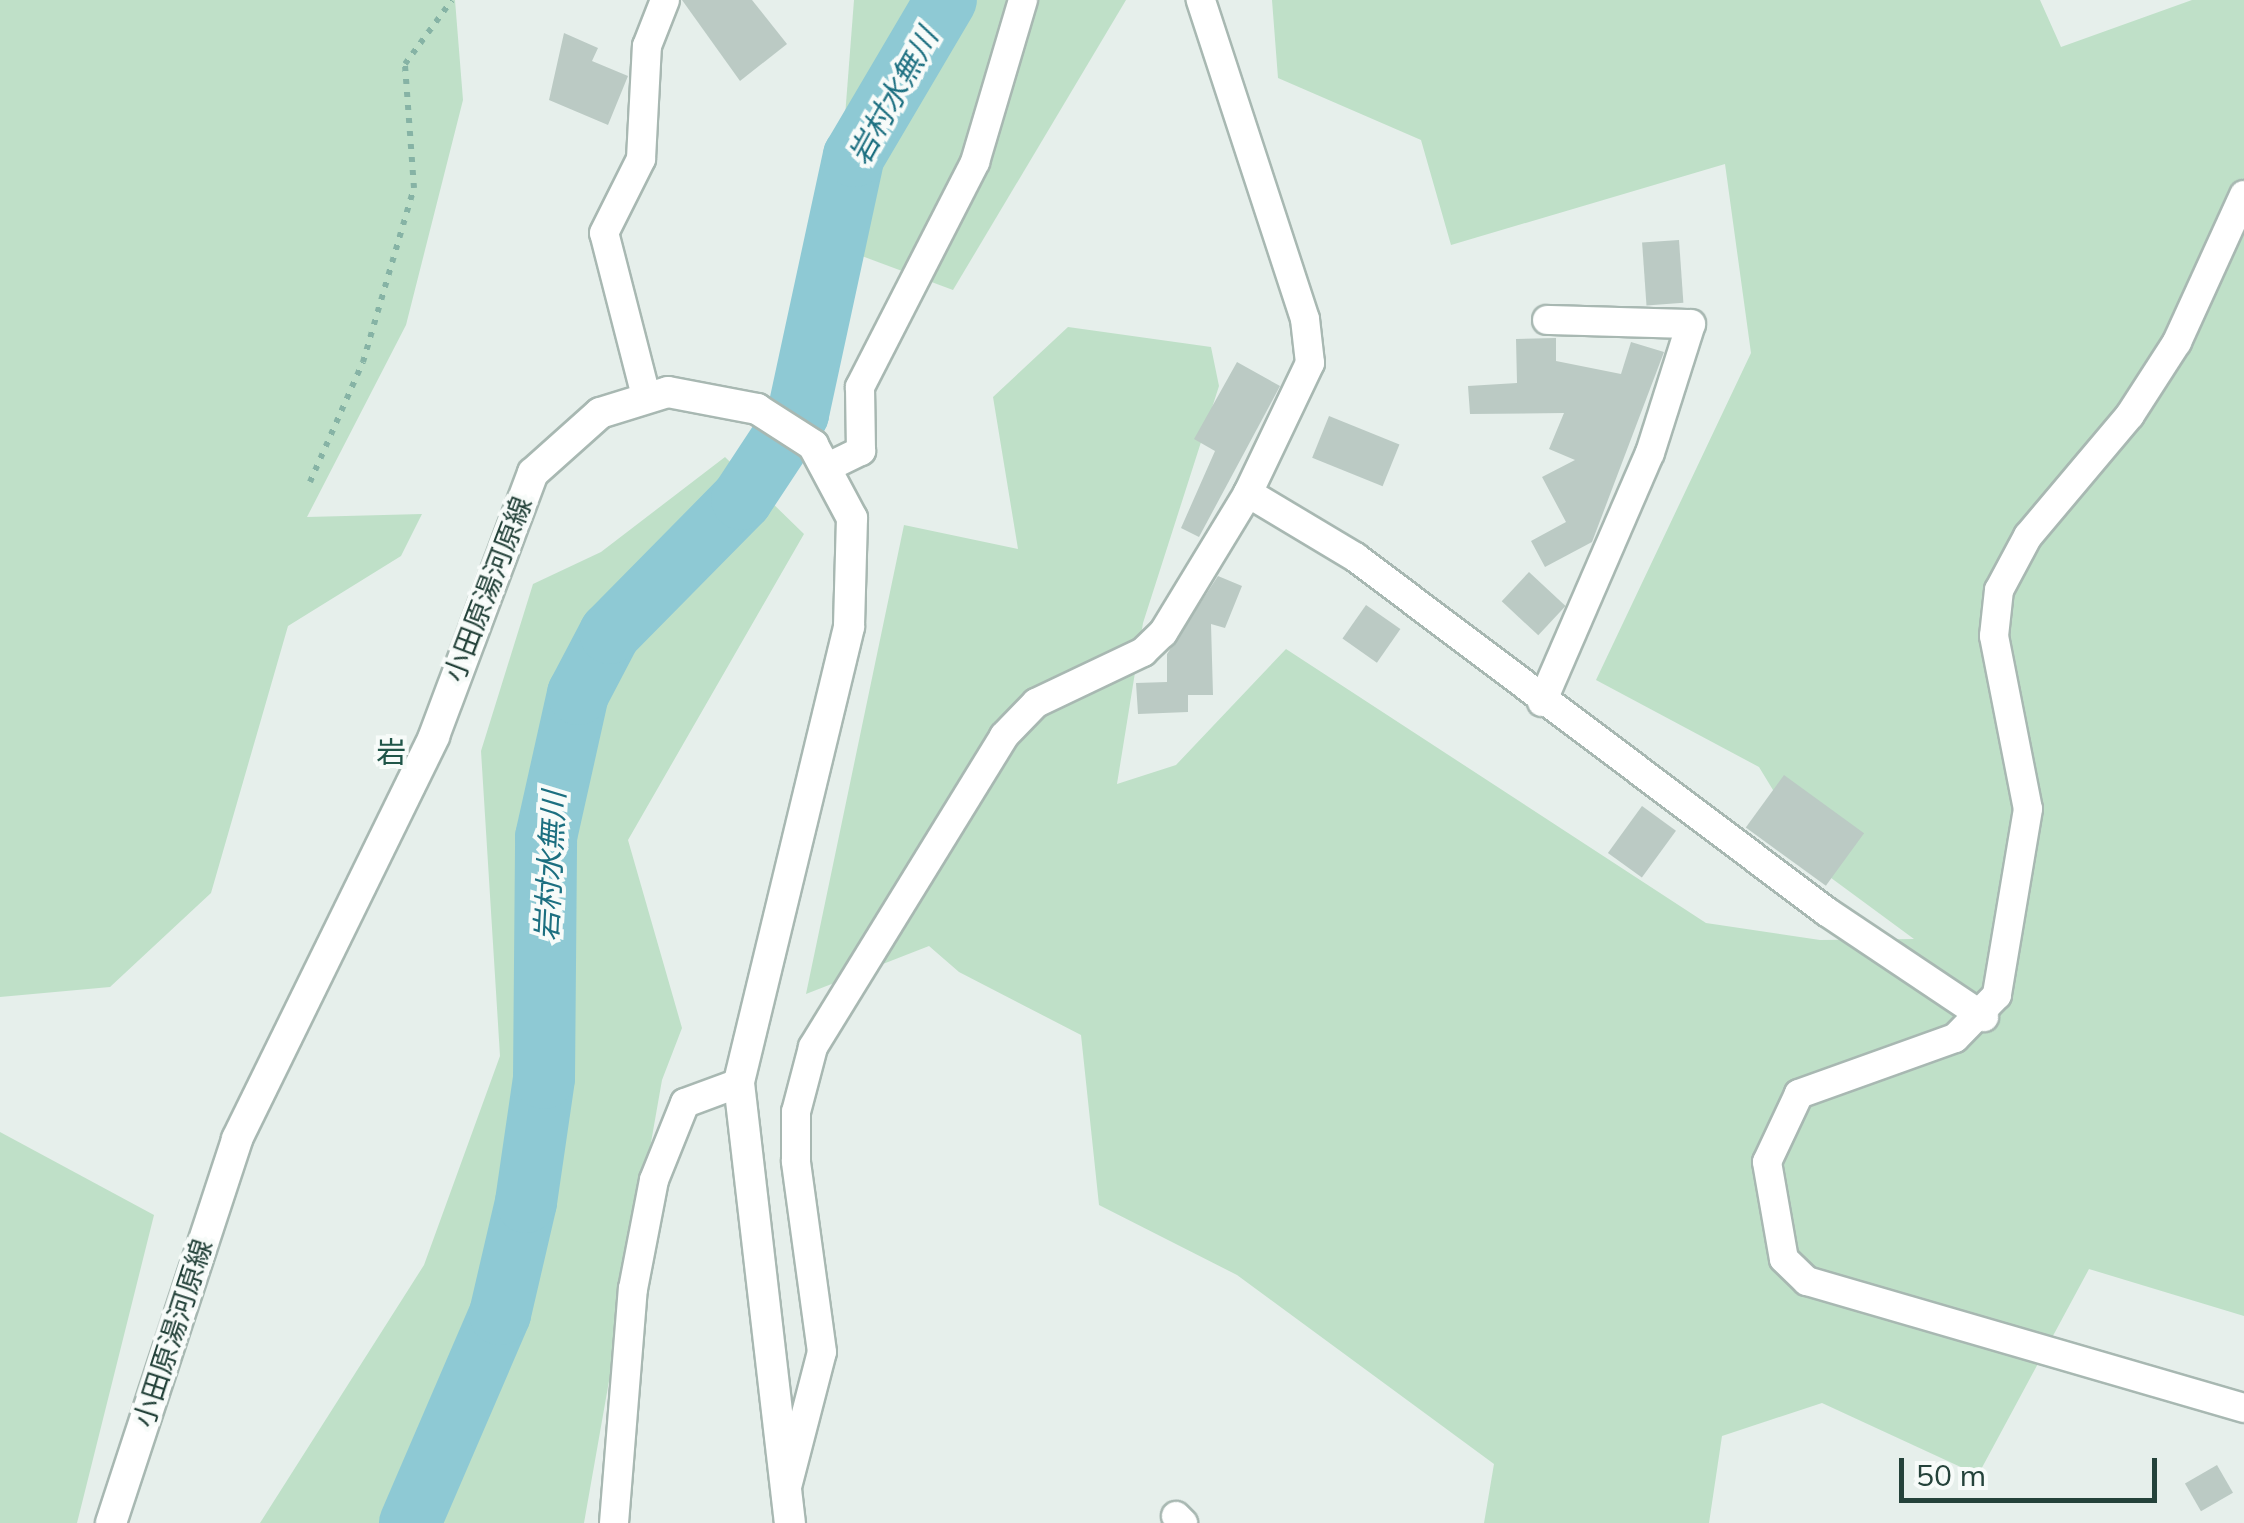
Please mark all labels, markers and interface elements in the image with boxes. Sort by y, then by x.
water label: 岩村水無川 [841,22,945,170]
street label: 小田原湯河原線 [437,491,539,687]
district label: 岩 [376,734,406,770]
water label: 岩村水無川 [528,790,572,942]
street label: 小田原湯河原線 [127,1235,219,1431]
scale bar [1904,1438,2162,1500]
text: 50 m [1916,1456,1986,1494]

